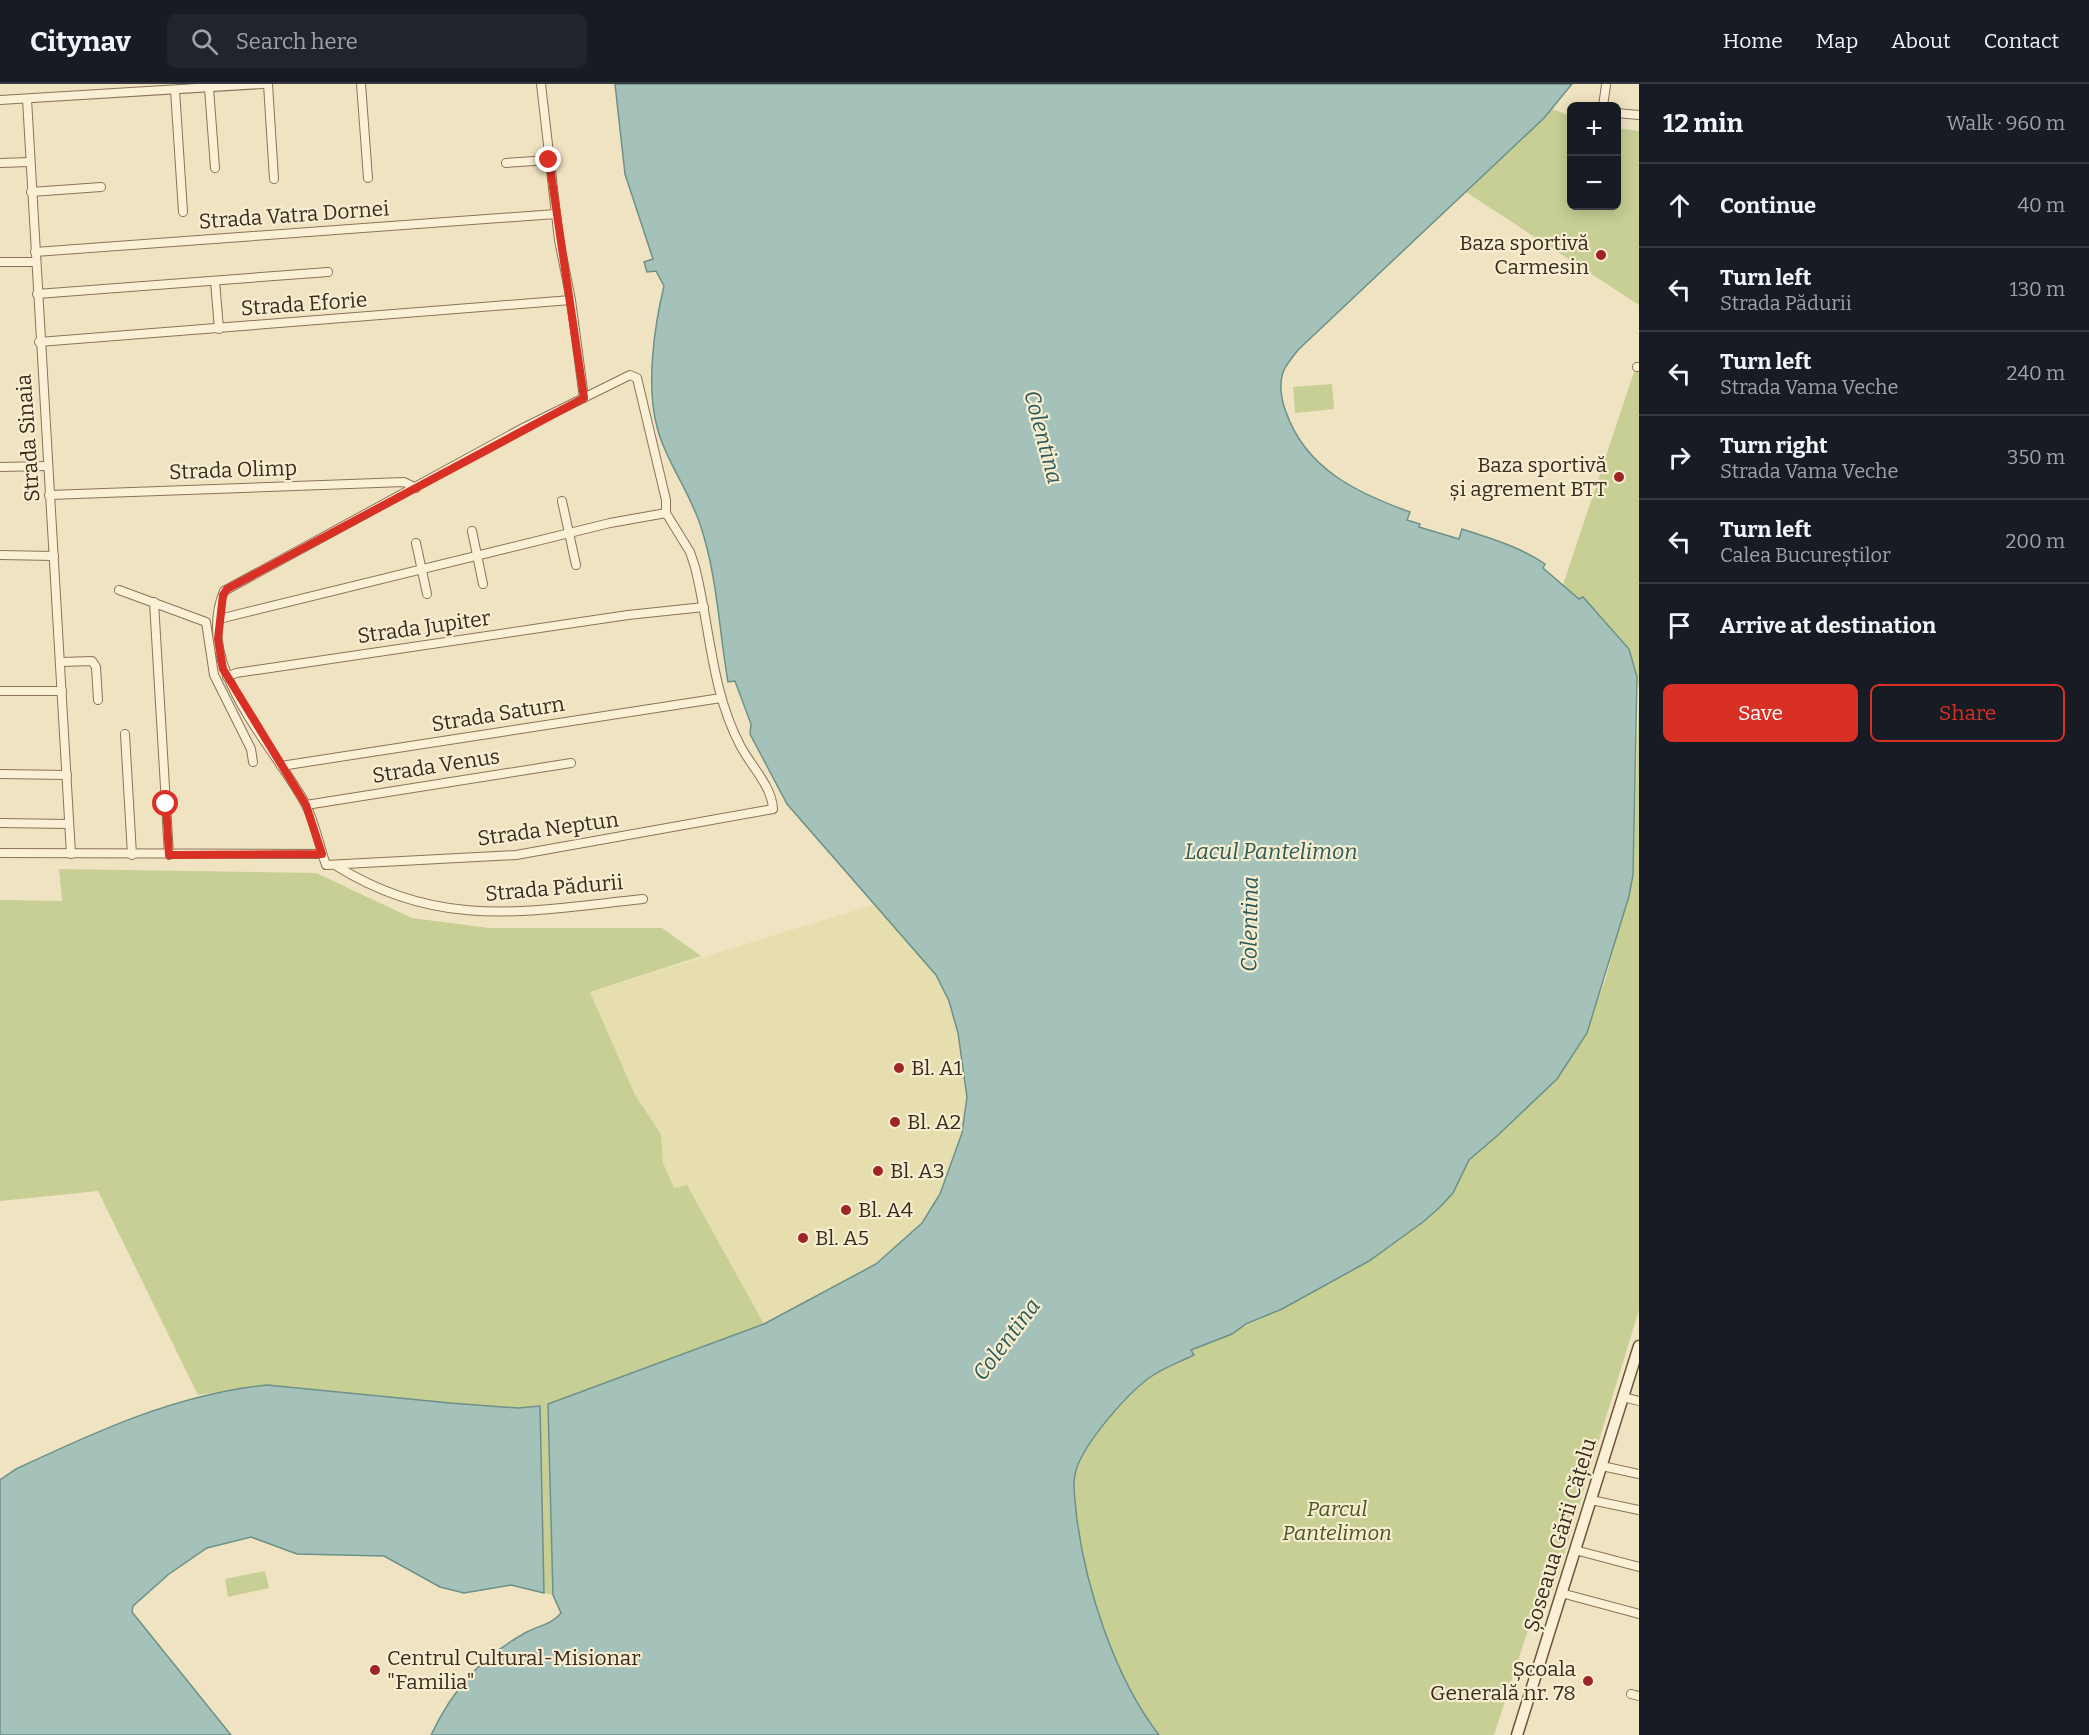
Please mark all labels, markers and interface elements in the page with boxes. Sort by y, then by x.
search box [167,14,587,68]
text: Citynav [30,25,131,58]
icon: search [188,25,221,58]
text: Search here [236,28,358,55]
text: Home [1723,28,1783,54]
text: Map [1816,28,1858,54]
text: About [1891,28,1951,54]
text: Contact [1984,28,2059,54]
map controls [1567,102,1621,210]
button: + [1567,102,1621,156]
text: 12 min [1663,108,1743,139]
text: Walk · 960 m [1947,111,2065,135]
route end [535,146,561,172]
button: − [1567,156,1621,210]
icon: ahead [1663,189,1696,222]
text: Continue [1720,192,1816,219]
text: 40 m [2017,193,2065,217]
street label: Strada Vatra Dornei [198,195,390,235]
place label: Baza sportivă Carmesin [1459,230,1589,280]
marker: Baza sportivă Carmesin [1594,248,1608,262]
text: Turn left [1720,264,1812,291]
icon: left [1663,273,1696,306]
text: 130 m [2010,277,2065,301]
street label: Strada Eforie [240,287,368,321]
text: Strada Pădurii [1720,291,1852,315]
text: Turn left [1720,348,1812,375]
icon: left [1663,357,1696,390]
text: 240 m [2007,361,2065,385]
street label: Strada Sinaia [11,373,45,503]
text: Strada Vama Veche [1720,375,1898,399]
water label: Colentina [1018,387,1069,487]
text: Turn right [1720,432,1828,459]
icon: right [1663,441,1696,474]
text: 350 m [2007,445,2065,469]
place label: Baza sportivă și agrement BTT [1450,452,1607,502]
street label: Strada Olimp [168,455,298,485]
text: Strada Vama Veche [1720,459,1898,483]
marker: Baza sportivă și agrement BTT [1612,470,1626,484]
text: Turn left [1720,516,1812,543]
icon: left [1663,525,1696,558]
text: 200 m [2005,529,2065,553]
text: Calea Bucureștilor [1720,543,1891,567]
street label: Strada Jupiter [356,605,492,649]
icon: arrive [1663,609,1696,642]
text: Arrive at destination [1720,612,1936,639]
button: Save [1663,684,1858,742]
button: Share [1870,684,2065,742]
street label: Strada Saturn [430,691,566,737]
street label: Strada Venus [370,743,502,789]
route start [152,790,178,816]
street label: Strada Neptun [476,806,620,852]
water label: Lacul Pantelimon [1185,838,1357,865]
street label: Strada Pădurii [484,869,624,907]
water label: Colentina [1235,876,1264,972]
place label: Bl. A1 [911,1055,963,1081]
marker: Bl. A1 [892,1061,906,1075]
place label: Bl. A2 [907,1109,961,1135]
marker: Bl. A2 [888,1115,902,1129]
place label: Bl. A3 [890,1158,945,1184]
marker: Bl. A3 [871,1164,885,1178]
place label: Bl. A4 [858,1197,913,1223]
marker: Bl. A4 [839,1203,853,1217]
place label: Bl. A5 [815,1225,869,1251]
marker: Bl. A5 [796,1231,810,1245]
water label: Colentina [967,1293,1046,1386]
street label: Șoseaua Gării Cățelu [1518,1435,1602,1635]
park label: Parcul Pantelimon [1282,1496,1392,1546]
place label: Centrul Cultural-Misionar "Familia" [387,1645,641,1695]
place label: Școala Generală nr. 78 [1430,1656,1577,1706]
marker: Centrul Cultural-Misionar "Familia" [368,1663,382,1677]
marker: Școala Generală nr. 78 [1581,1674,1595,1688]

